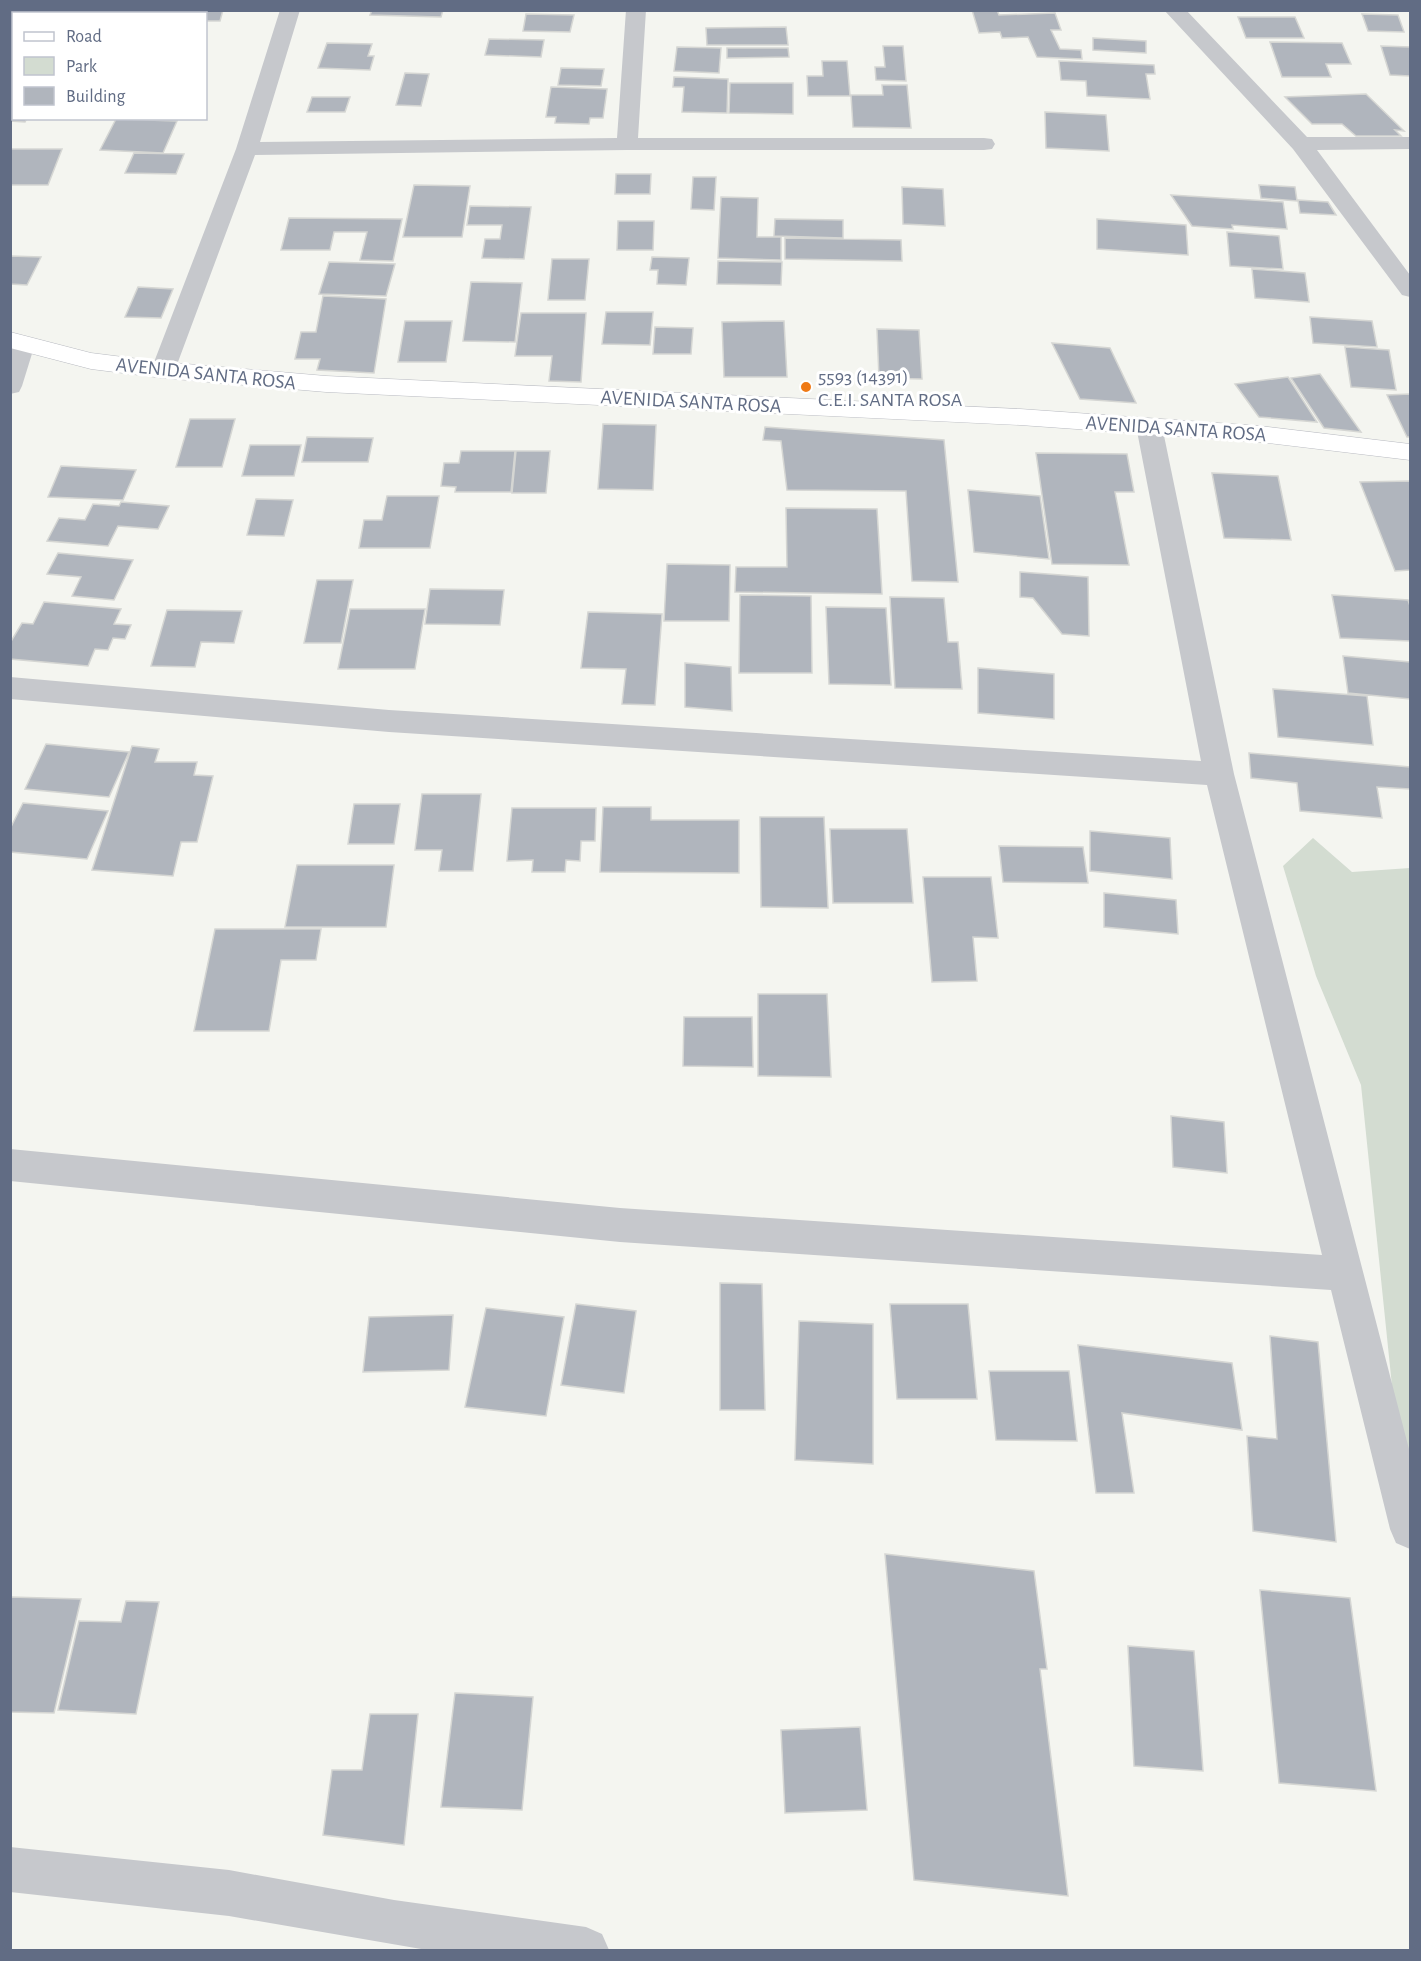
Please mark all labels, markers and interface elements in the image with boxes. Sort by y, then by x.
legend [12,12,207,120]
text: Road [66,28,102,46]
text: Park [66,58,98,76]
text: Building [66,88,126,106]
street label: AVENIDA SANTA ROSA [115,355,297,393]
place label: 5593 (14391) C.E.I. SANTA ROSA [818,367,963,410]
marker: 5593 (14391) C.E.I. SANTA ROSA [799,380,813,394]
street label: AVENIDA SANTA ROSA [600,387,782,417]
street label: AVENIDA SANTA ROSA [1085,413,1267,445]

